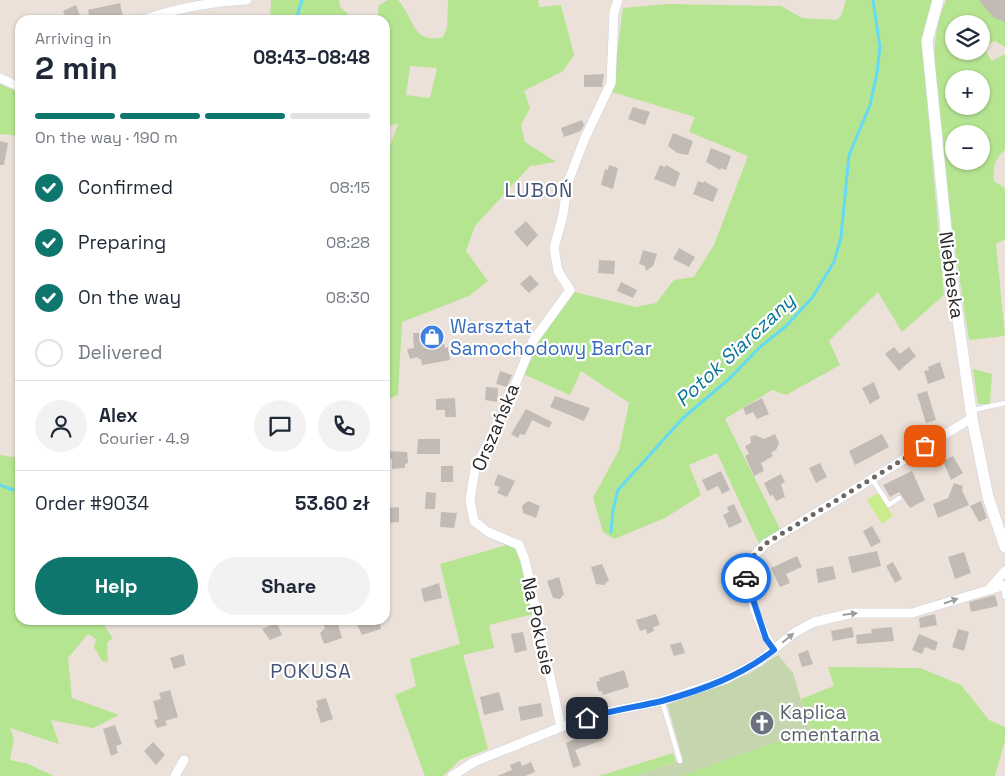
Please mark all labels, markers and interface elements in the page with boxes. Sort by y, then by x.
map controls [945,15,990,170]
button: layers [945,15,990,60]
text: Arriving in [35,28,112,49]
text: 08:43–08:48 [253,45,370,70]
text: 2 min [35,48,118,88]
button: + [945,70,990,115]
button: − [945,125,990,170]
text: On the way · 190 m [35,127,178,148]
icon: check [35,174,63,202]
text: Confirmed [78,175,173,200]
text: 08:15 [329,177,370,198]
district label: LUBOŃ [505,177,573,203]
icon: check [35,229,63,257]
text: Preparing [78,230,166,255]
street label: Niebieska [933,230,970,320]
text: 08:28 [326,232,370,253]
icon: check [35,284,63,312]
text: On the way [78,285,181,310]
text: 08:30 [326,287,370,308]
water label: Potok Siarczany [670,287,802,412]
place label: Warsztat Samochodowy BarCar [450,314,652,361]
shop icon: Warsztat Samochodowy BarCar [419,324,445,350]
text: Delivered [78,340,163,365]
street label: Orszańska [466,379,525,475]
button: person [35,400,87,452]
button: chat [254,400,306,452]
button: phone [318,400,370,452]
text: Alex [99,403,138,428]
pin [904,425,946,467]
text: Courier · 4.9 [99,428,189,449]
icon: bag [911,432,939,460]
text: Order #9034 [35,491,149,516]
text: 53.60 zł [295,491,370,516]
courier [721,553,771,603]
button: Help [35,557,198,615]
button: Share [208,557,370,615]
icon: car [732,564,760,592]
street label: Na Pokusie [516,575,561,677]
one-way arrow [944,597,959,604]
one-way arrow [842,610,858,618]
one-way arrow [781,632,794,643]
district label: POKUSA [270,658,352,684]
pin [566,697,608,739]
place label: Kaplica cmentarna [780,700,880,747]
icon: home [573,704,601,732]
church icon: Kaplica cmentarna [749,710,775,736]

